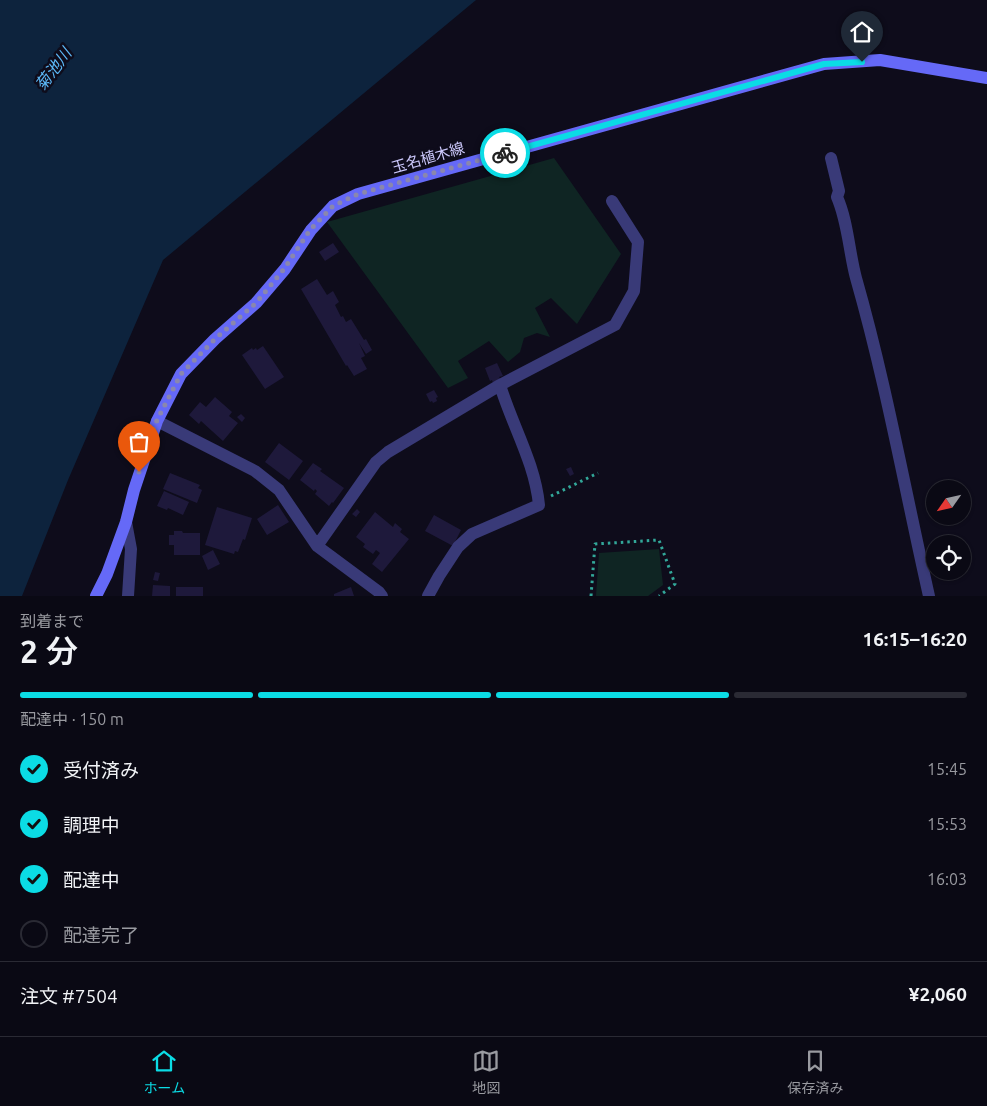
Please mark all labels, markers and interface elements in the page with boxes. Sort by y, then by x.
pin [841,11,883,62]
icon: home [848,18,876,46]
water label: 菊池川 [31,43,76,94]
courier [480,128,530,178]
street label: 玉名植木線 [389,139,466,176]
icon: bike [491,139,519,167]
pin [118,421,160,472]
icon: bag [125,428,153,456]
north arrow [926,480,971,525]
map controls [926,480,971,580]
button: locate [926,535,971,580]
text: 到着まで [20,612,84,630]
text: 16:15–16:20 [862,628,967,650]
text: 2 分 [20,633,78,669]
text: 配達中 · 150 m [20,710,124,728]
icon: check [20,755,48,783]
text: 受付済み [63,759,139,781]
text: 15:45 [927,760,967,778]
icon: check [20,810,48,838]
text: 調理中 [63,814,120,836]
text: 15:53 [927,815,967,833]
icon: check [20,865,48,893]
text: 配達中 [63,869,120,891]
text: 16:03 [927,870,967,888]
text: 配達完了 [63,924,139,946]
text: ¥2,060 [909,983,967,1005]
text: 注文 #7504 [20,985,118,1007]
tab: ホーム [144,1047,185,1097]
tab: 地図 [472,1047,500,1097]
tab: 保存済み [787,1047,843,1097]

